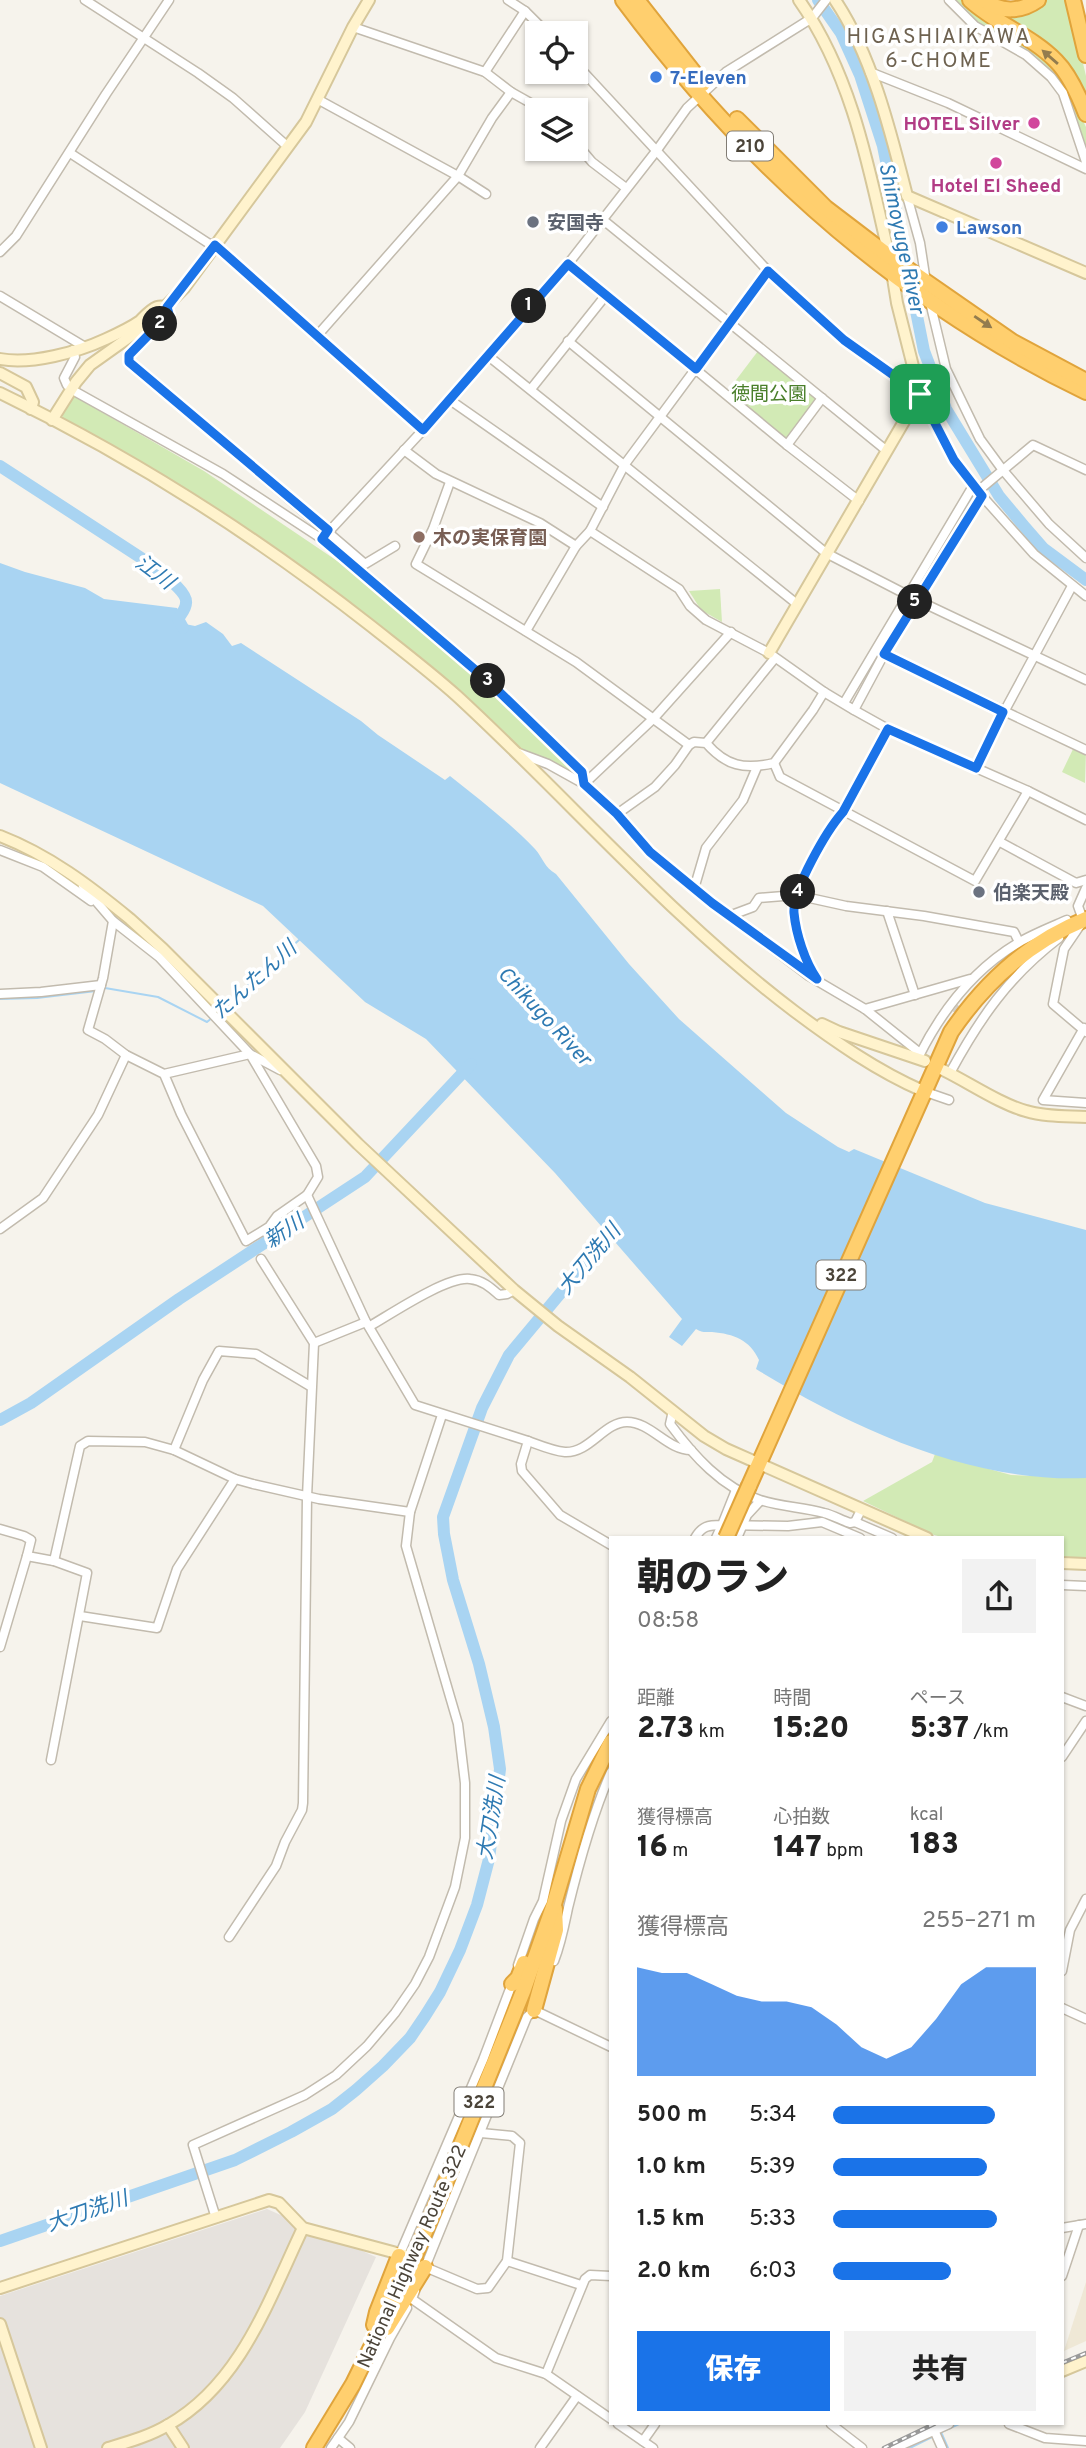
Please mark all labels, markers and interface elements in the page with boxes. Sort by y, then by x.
map controls [525,21,588,161]
button: locate [525,21,588,84]
district label: HIGASHIAIKAWA 6-CHOME [847,24,1031,75]
one-way arrow [1041,49,1059,65]
place label: 7-Eleven [670,67,747,91]
marker: 7-Eleven [648,69,664,85]
button: layers [525,98,588,161]
place label: HOTEL Silver [903,113,1020,137]
marker: HOTEL Silver [1026,115,1042,131]
road number: 210 [727,132,773,160]
marker: Hotel El Sheed [988,155,1004,171]
water label: Shimoyuge River [871,160,930,318]
place label: Hotel El Sheed [931,175,1061,199]
place label: 安国寺 [547,212,604,236]
marker: 安国寺 [525,214,541,230]
place label: Lawson [956,217,1022,241]
marker: Lawson [934,219,950,235]
pin: 1 [512,288,546,324]
text: 1 [525,293,532,317]
pin: 2 [142,306,178,342]
text: 2 [154,311,165,335]
one-way arrow [974,315,992,329]
pin [890,364,950,424]
icon: arrive [901,375,939,413]
park label: 徳間公園 [731,383,807,407]
place label: 木の実保育園 [433,527,547,551]
marker: 木の実保育園 [411,529,427,545]
water label: 江川 [129,550,181,598]
pin: 5 [898,584,932,620]
text: 5 [909,589,920,613]
pin: 3 [470,664,505,698]
text: 3 [482,668,493,692]
pin: 4 [780,874,816,910]
text: 4 [791,879,804,903]
place label: 伯楽天殿 [993,882,1069,906]
marker: 伯楽天殿 [971,884,987,900]
water label: たんたん川 [207,935,305,1026]
water label: Chikugo River [491,962,598,1074]
water label: 新川 [260,1208,311,1255]
water label: 大刀洗川 [553,1218,629,1301]
road number: 322 [816,1260,866,1290]
text: 朝のラン [637,1556,789,1605]
button: share [962,1559,1036,1633]
text: 08:58 [637,1607,699,1636]
text: 距離 [637,1687,675,1711]
text: 時間 [773,1687,811,1711]
text: ペース [910,1687,966,1711]
text: 2.73 [637,1711,694,1748]
text: 15:20 [773,1711,850,1748]
text: 5:37 [910,1711,969,1748]
text: km [694,1720,725,1744]
text: /km [969,1720,1009,1744]
water label: 大刀洗川 [473,1773,513,1862]
text: kcal [910,1803,943,1827]
text: 獲得標高 [637,1806,713,1830]
text: 心拍数 [773,1806,830,1830]
text: 183 [910,1827,959,1864]
text: 16 [637,1830,668,1867]
text: 147 [773,1830,822,1867]
text: m [668,1839,688,1863]
text: bpm [822,1839,863,1863]
text: 255–271 m [922,1907,1036,1936]
text: 獲得標高 [637,1914,729,1943]
road number: 322 [454,2088,504,2116]
text: 500 m [637,2101,707,2130]
text: 5:34 [749,2101,797,2130]
street label: National Highway Route 322 [353,2142,473,2372]
text: 1.0 km [637,2153,706,2182]
text: 5:39 [749,2153,796,2182]
water label: 大刀洗川 [43,2185,133,2239]
text: 1.5 km [637,2205,705,2234]
text: 5:33 [749,2205,796,2234]
text: 2.0 km [637,2257,711,2286]
text: 6:03 [749,2257,797,2286]
button: 保存 [637,2331,830,2411]
button: 共有 [844,2331,1036,2411]

